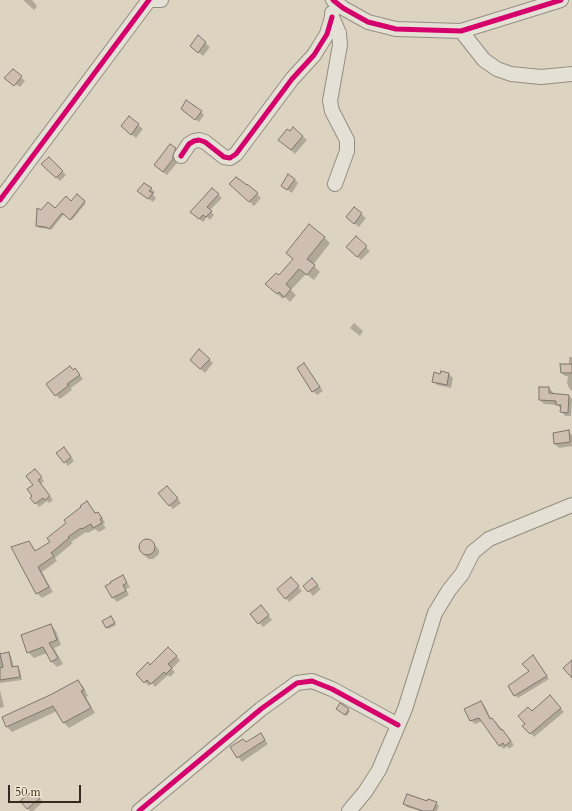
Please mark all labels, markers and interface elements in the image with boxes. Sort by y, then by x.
scale bar [10,777,83,803]
text: 50 m [15,784,41,800]

